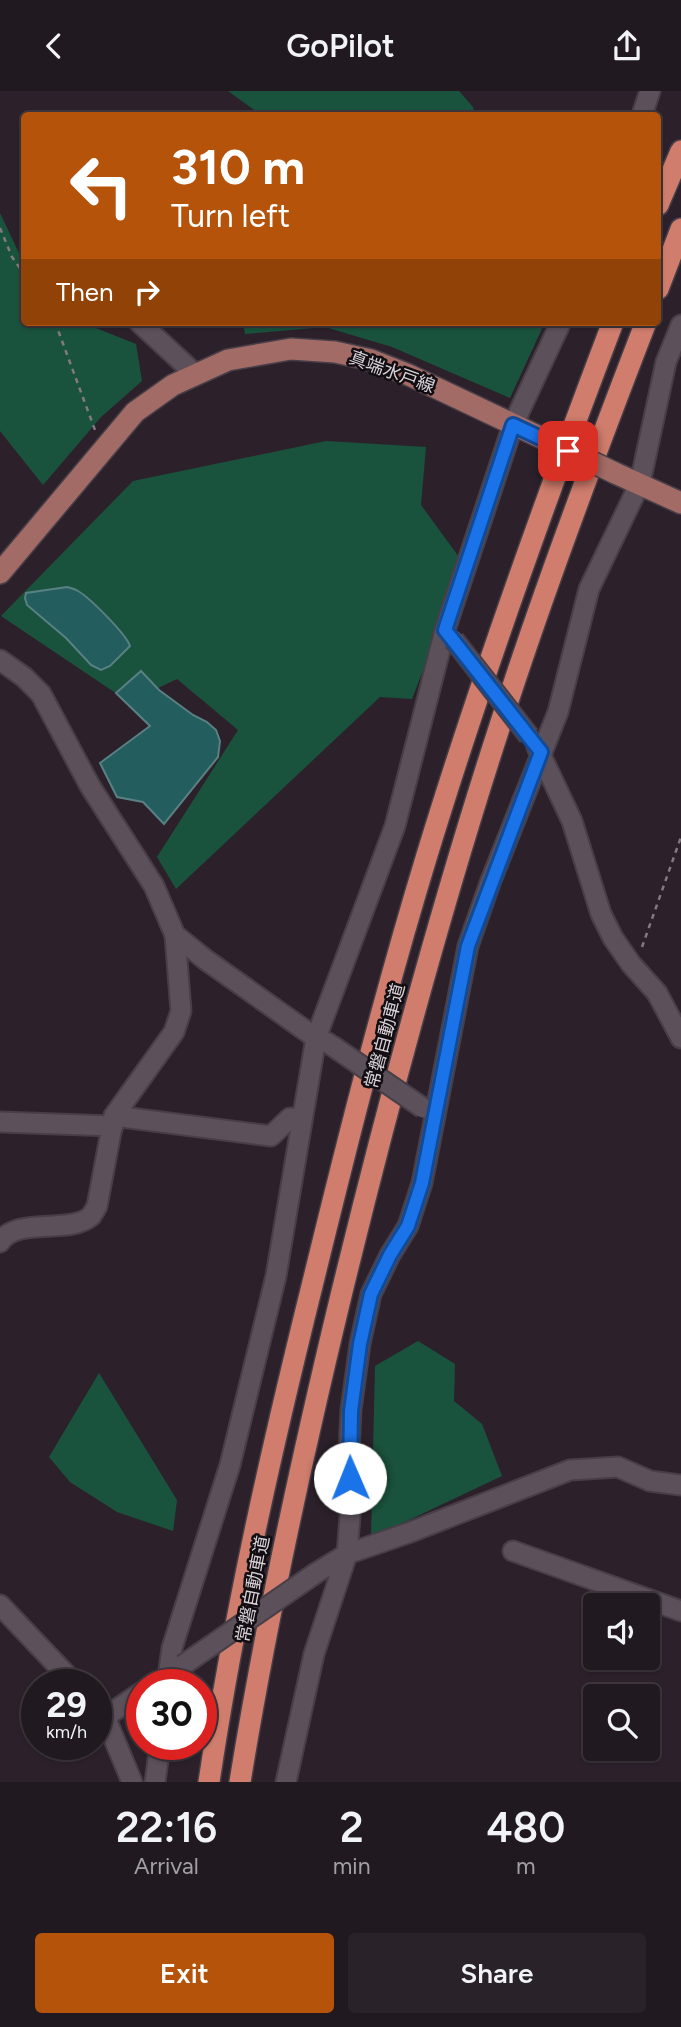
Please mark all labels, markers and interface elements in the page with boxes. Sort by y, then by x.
icon: back [35,27,73,65]
text: GoPilot [286,27,395,65]
icon: share [608,27,646,65]
text: 310 m [171,137,305,196]
icon: left [56,140,147,231]
text: Turn left [171,197,290,235]
icon: right [128,273,166,311]
text: Then [56,276,114,308]
street label: 真端水戸線 [346,346,438,398]
pin [538,421,598,481]
icon: arrive [549,432,587,470]
street label: 常磐自動車道 [360,981,410,1091]
position arrow [313,1441,387,1515]
street label: 常磐自動車道 [232,1534,274,1644]
map controls [583,1593,660,1761]
button: sound [583,1593,660,1670]
speed limit sign: 30 [126,1669,217,1760]
text: 29 [46,1684,87,1726]
button: search [583,1684,660,1761]
text: km/h [46,1721,87,1743]
text: 22:16 [116,1802,217,1853]
text: 2 [340,1802,364,1853]
text: 480 [486,1802,565,1853]
text: Arrival [134,1852,199,1880]
text: min [333,1852,371,1880]
text: m [516,1852,536,1880]
button: Exit [35,1933,334,2013]
button: Share [348,1933,646,2013]

